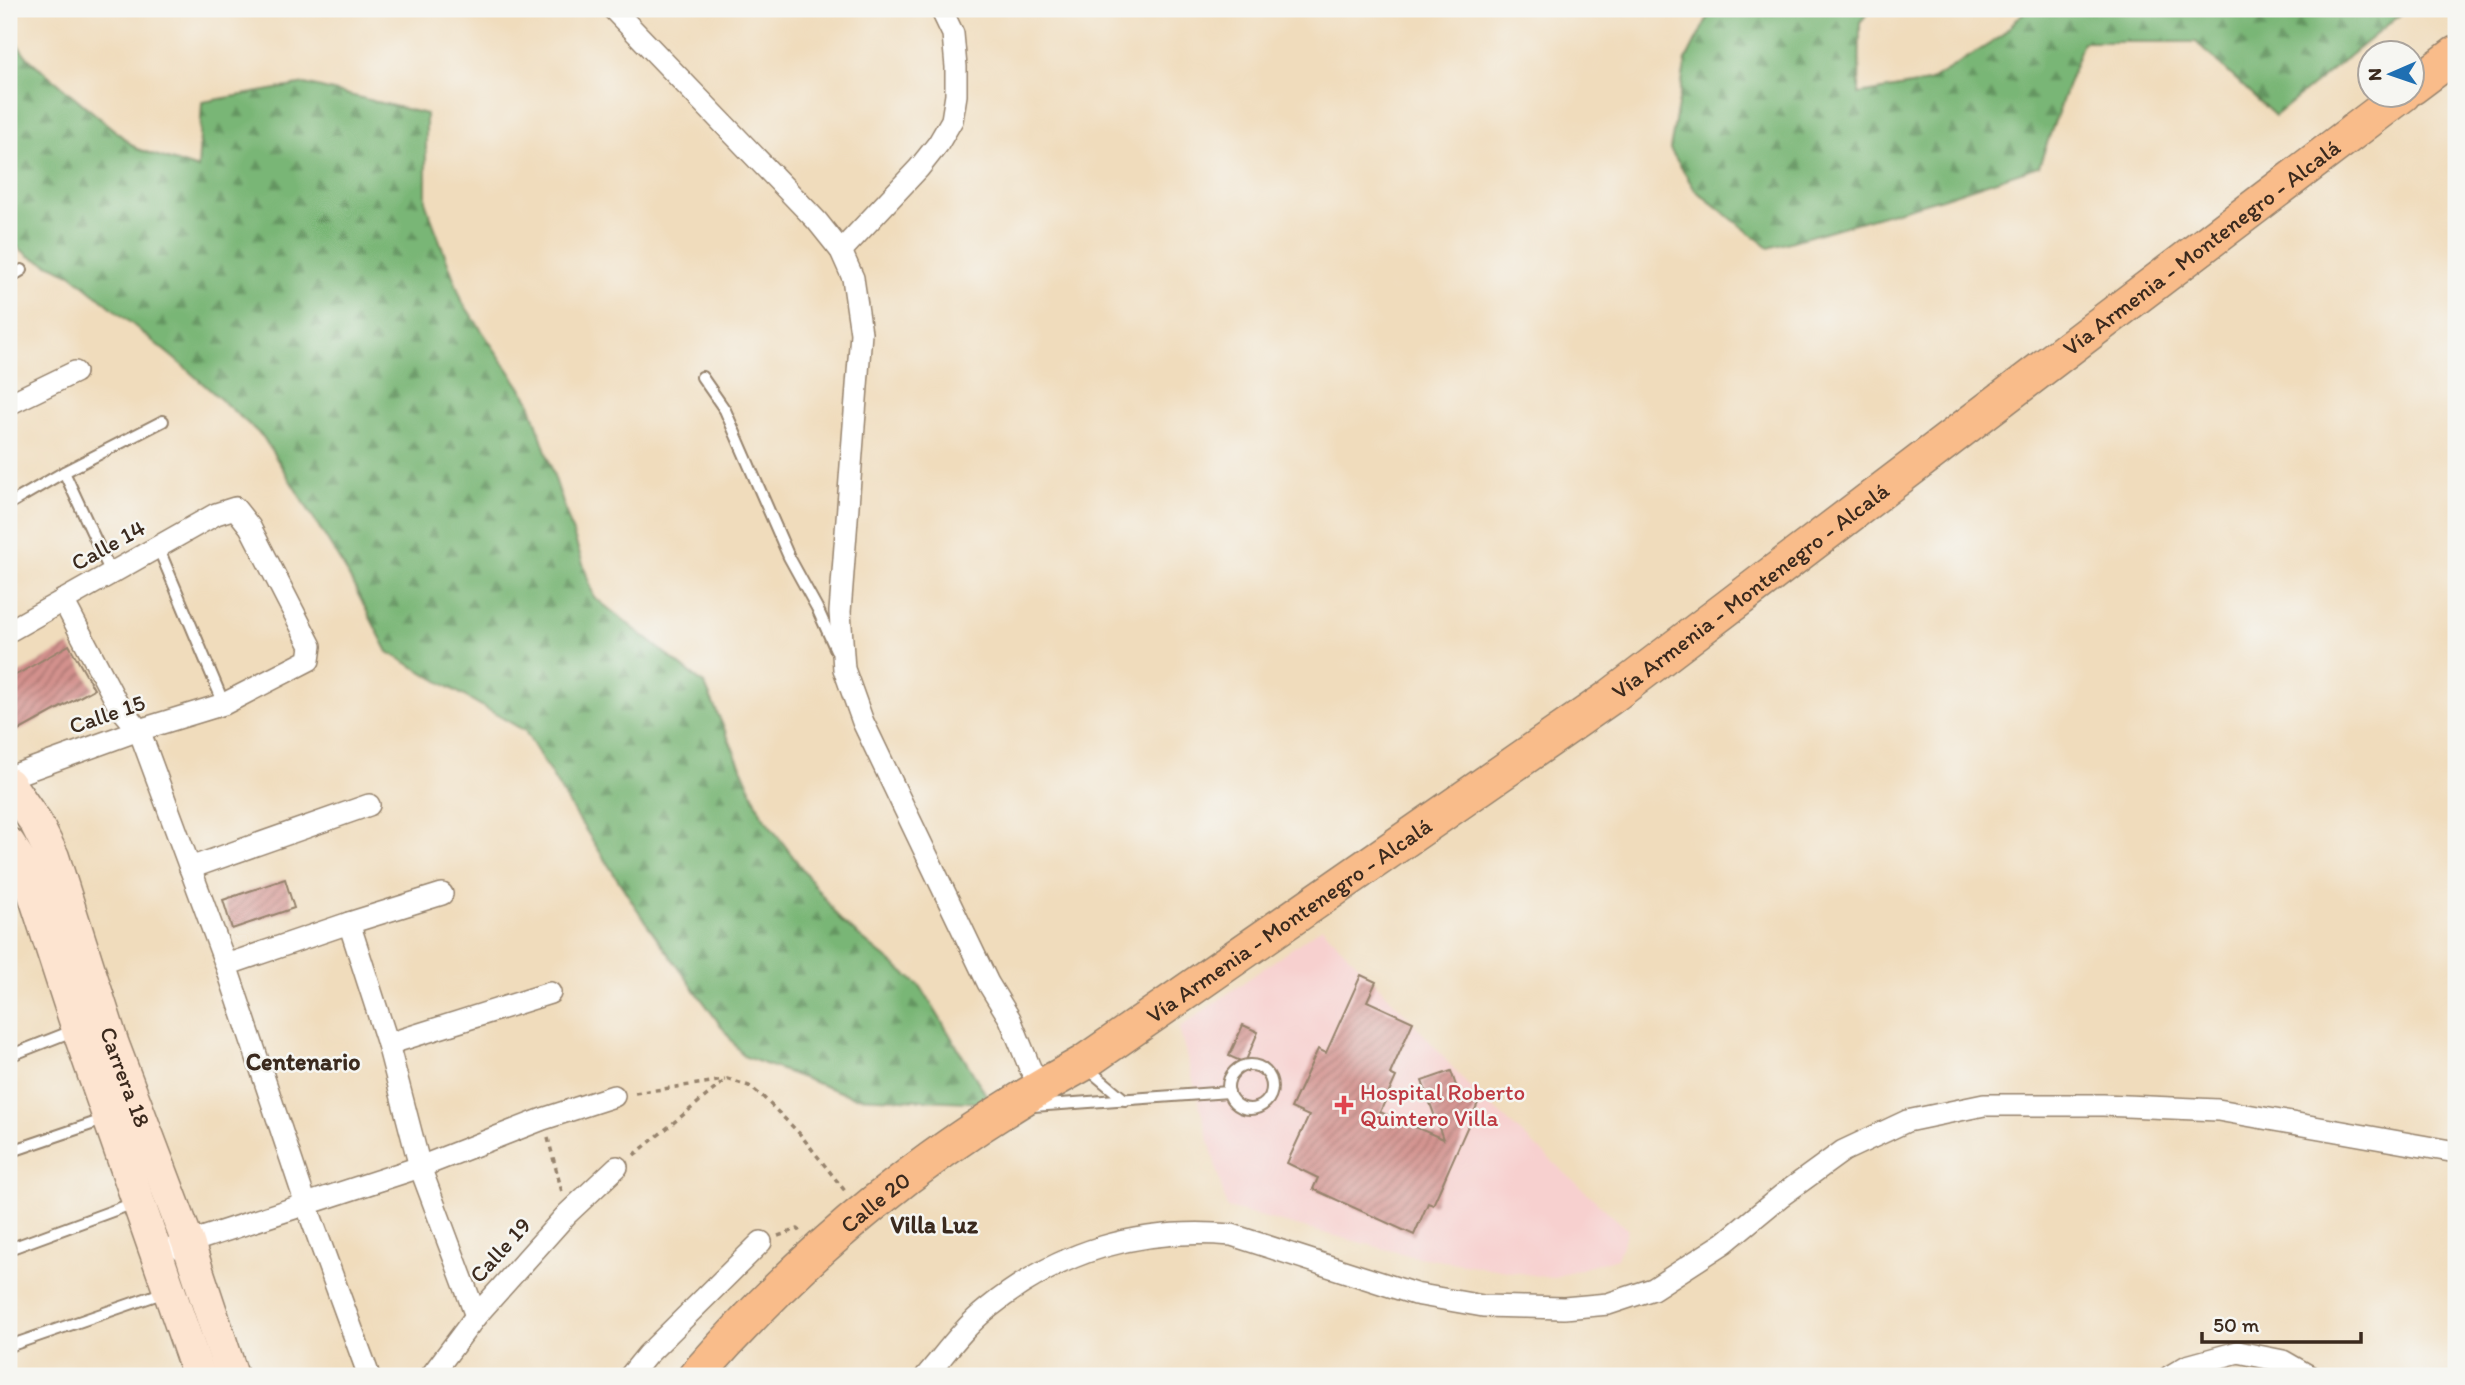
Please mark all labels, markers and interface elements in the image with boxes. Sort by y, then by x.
north arrow [2356,38,2426,108]
text: N [2363,68,2386,81]
street label: Vía Armenia - Montenegro - Alcalá [2057,133,2346,362]
street label: Vía Armenia - Montenegro - Alcalá [1606,476,1894,705]
street label: Calle 14 [66,513,150,577]
street label: Calle 15 [65,688,149,740]
street label: Vía Armenia - Montenegro - Alcalá [1141,811,1437,1029]
street label: Carrera 18 [94,1023,157,1131]
district label: Centenario [246,1047,360,1076]
place label: Hospital Roberto Quintero Villa [1360,1078,1525,1132]
marker: Hospital Roberto Quintero Villa [1334,1095,1354,1115]
street label: Calle 20 [835,1166,916,1239]
district label: Villa Luz [890,1210,979,1239]
street label: Calle 19 [463,1211,537,1289]
scale bar [2202,1301,2362,1345]
text: 50 m [2213,1312,2260,1337]

